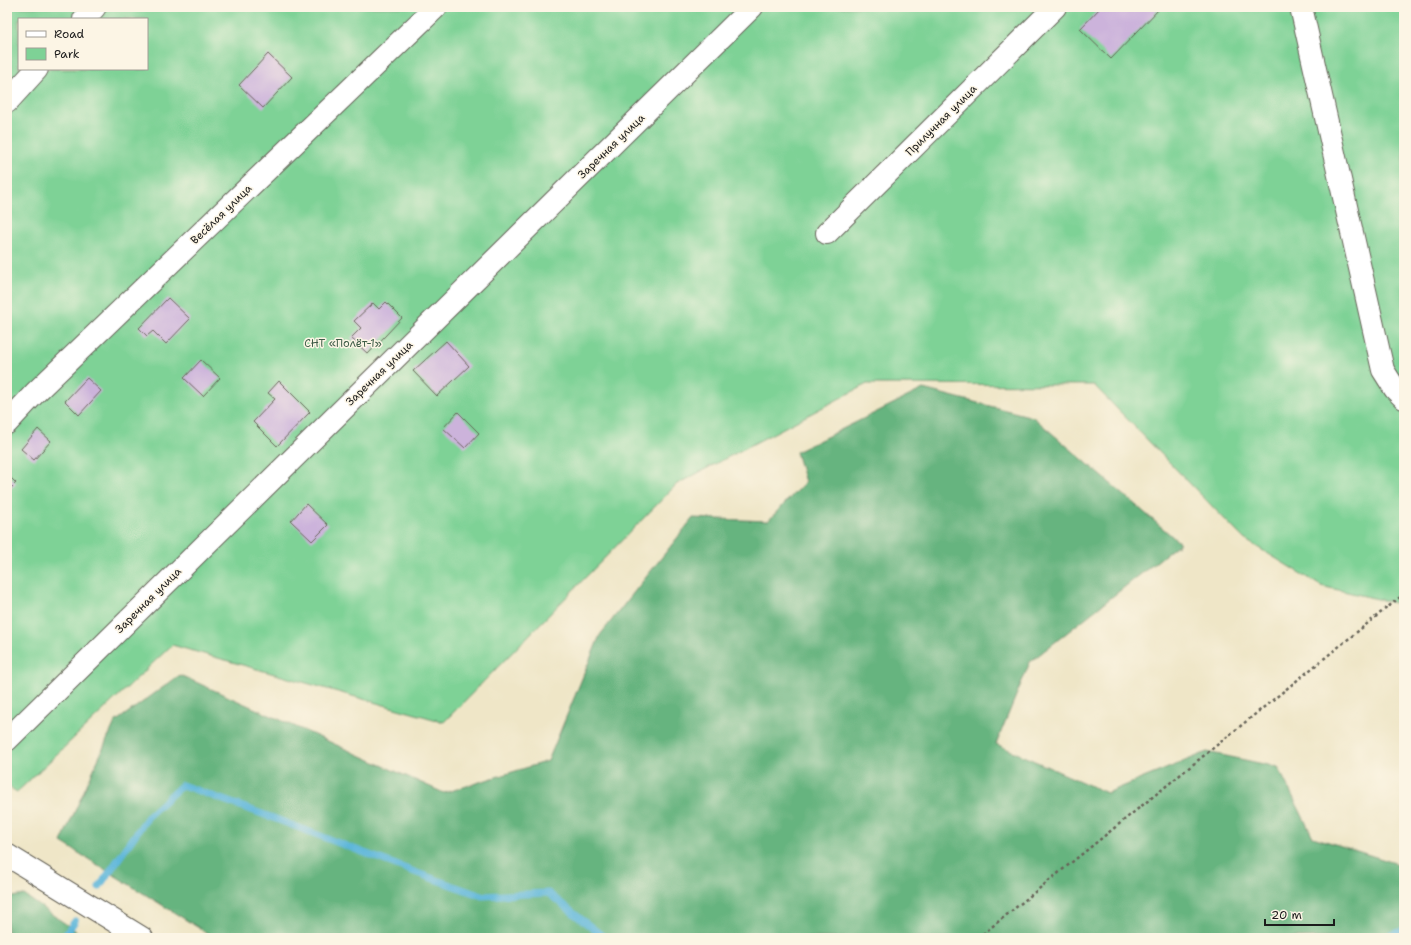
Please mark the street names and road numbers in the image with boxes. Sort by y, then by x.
street label: Прилучная улица [902,81,980,159]
street label: Заречная улица [575,110,648,182]
street label: Весёлая улица [187,181,255,248]
street label: Заречная улица [343,337,416,409]
street label: Заречная улица [112,564,185,637]

